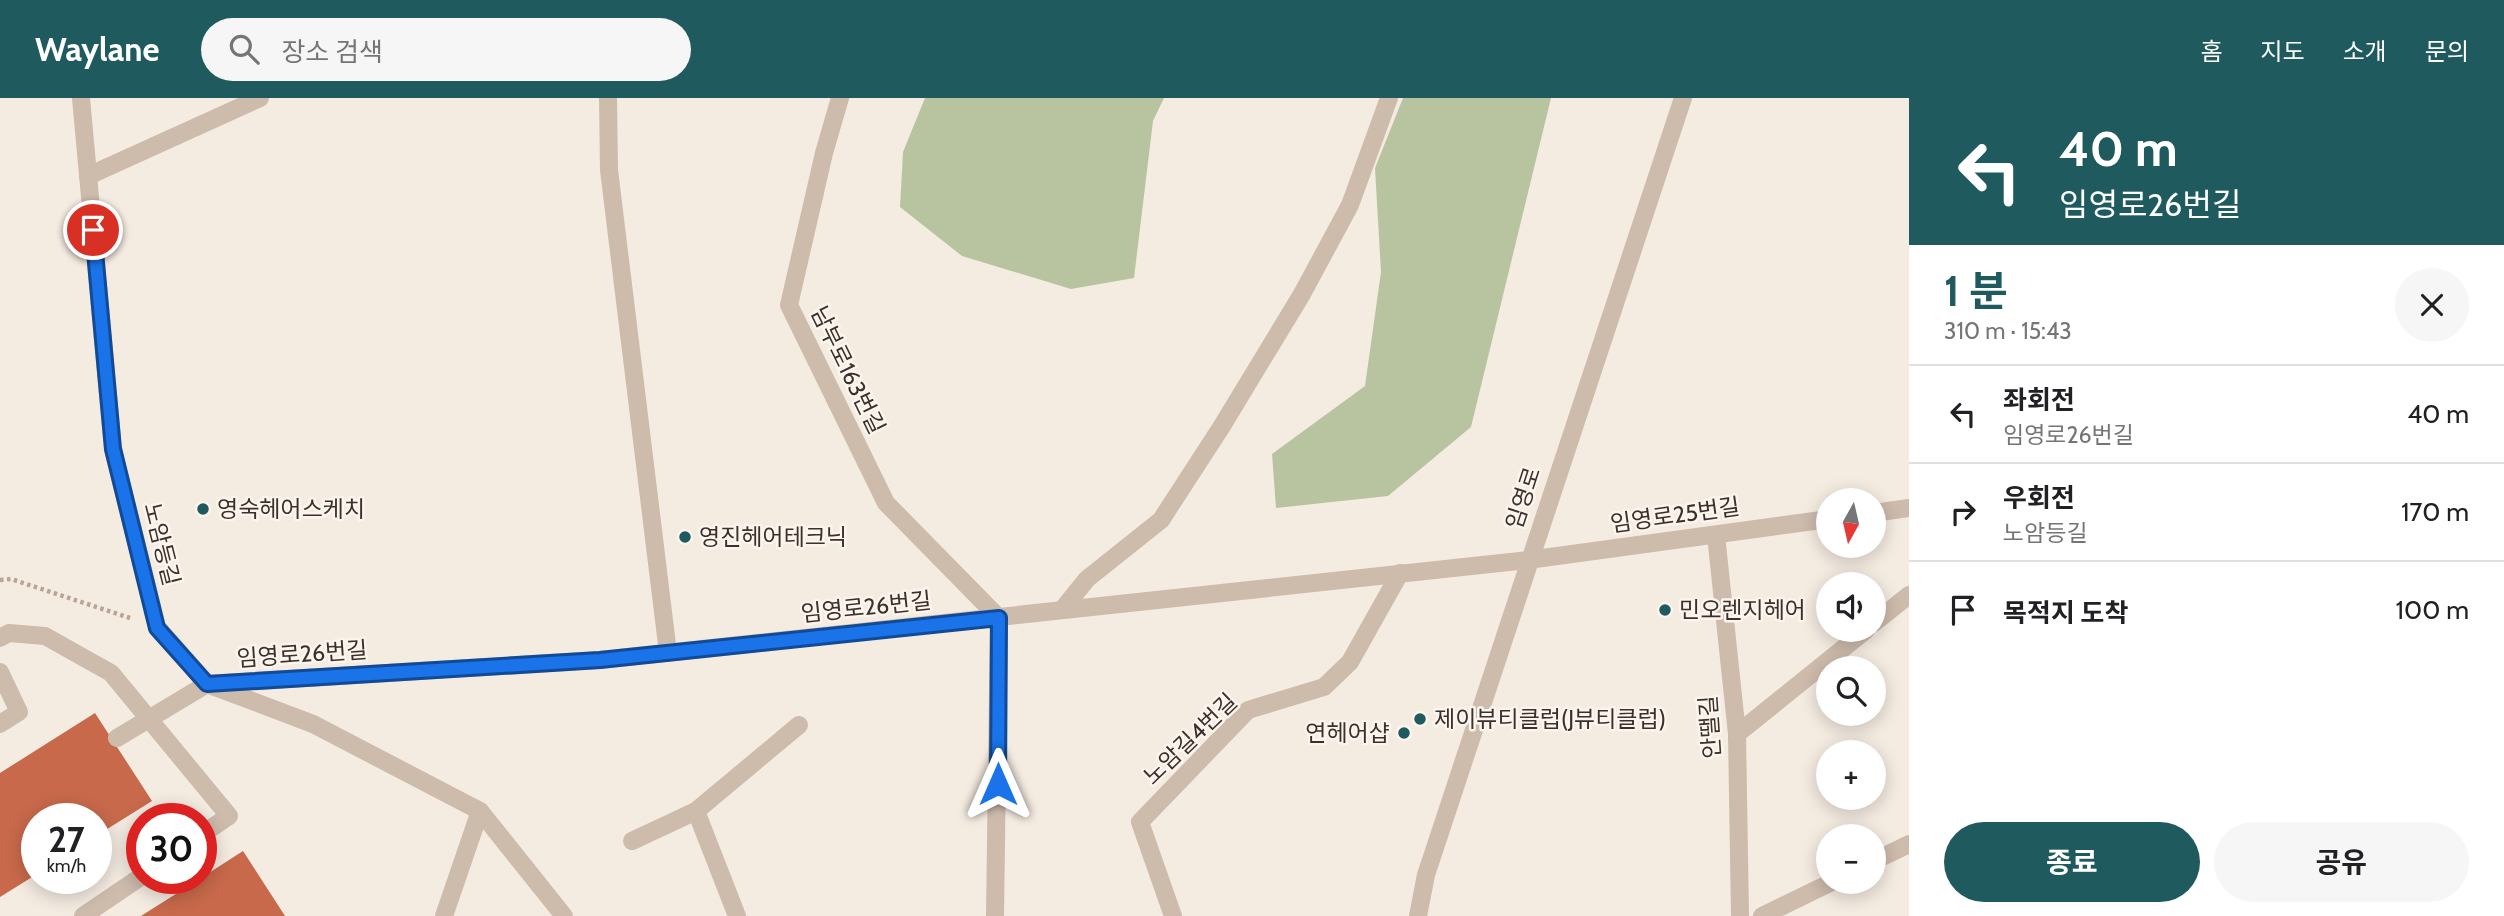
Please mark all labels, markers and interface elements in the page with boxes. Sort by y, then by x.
search box [201,18,691,81]
text: Waylane [35,29,159,69]
icon: search [225,30,263,68]
text: 장소 검색 [281,36,383,68]
text: 홈 [2200,37,2222,66]
text: 지도 [2260,37,2305,66]
text: 소개 [2343,37,2387,66]
text: 문의 [2425,37,2469,66]
text: 40 m [2059,119,2178,178]
icon: left [1944,126,2035,217]
text: 임영로26번길 [2059,185,2241,224]
pin [63,200,123,260]
icon: arrive [74,211,112,249]
text: 1 분 [1944,265,2008,317]
button: close [2395,268,2469,342]
street label: 남부로163번길 [805,301,891,439]
text: 310 m · 15:43 [1944,317,2072,345]
text: 좌회전 [2003,384,2075,416]
icon: left [1944,395,1982,433]
text: 40 m [2407,398,2469,430]
text: 임영로26번길 [2003,421,2134,449]
street label: 임영로 [1500,463,1546,533]
text: 우회전 [2003,482,2075,514]
north arrow [1816,488,1886,558]
map controls [1816,488,1886,894]
street label: 임영로25번길 [1609,492,1741,538]
icon: right [1944,493,1982,531]
place label: 영숙헤어스케치 [217,495,365,523]
text: 170 m [2401,496,2469,528]
street label: 노암등길 [138,500,186,588]
marker: 영숙헤어스케치 [195,501,211,517]
text: 노암등길 [2003,519,2088,547]
place label: 영진헤어테크닉 [699,523,847,551]
marker: 영진헤어테크닉 [677,529,693,545]
button: sound [1816,572,1886,642]
street label: 임영로26번길 [799,586,933,628]
icon: arrive [1944,591,1982,629]
text: 100 m [2396,594,2469,626]
place label: 민오렌지헤어 [1679,596,1806,624]
text: 목적지 도착 [2003,597,2128,629]
marker: 민오렌지헤어 [1657,602,1673,618]
street label: 임영로26번길 [236,635,368,673]
button: search [1816,656,1886,726]
street label: 노암길4번길 [1137,688,1243,790]
street label: 안땔길 [1694,694,1726,760]
place label: 제이뷰티클럽(J뷰티클럽) [1434,705,1666,733]
marker: 제이뷰티클럽(J뷰티클럽) [1412,711,1428,727]
place label: 연헤어샵 [1305,719,1390,747]
marker: 연헤어샵 [1396,725,1412,741]
button: + [1816,740,1886,810]
position arrow [961,747,1035,821]
speed limit sign: 30 [126,803,217,894]
text: 27 [48,818,85,861]
button: 종료 [1944,822,2200,902]
button: 공유 [2214,822,2469,902]
button: − [1816,824,1886,894]
text: km/h [47,855,86,877]

